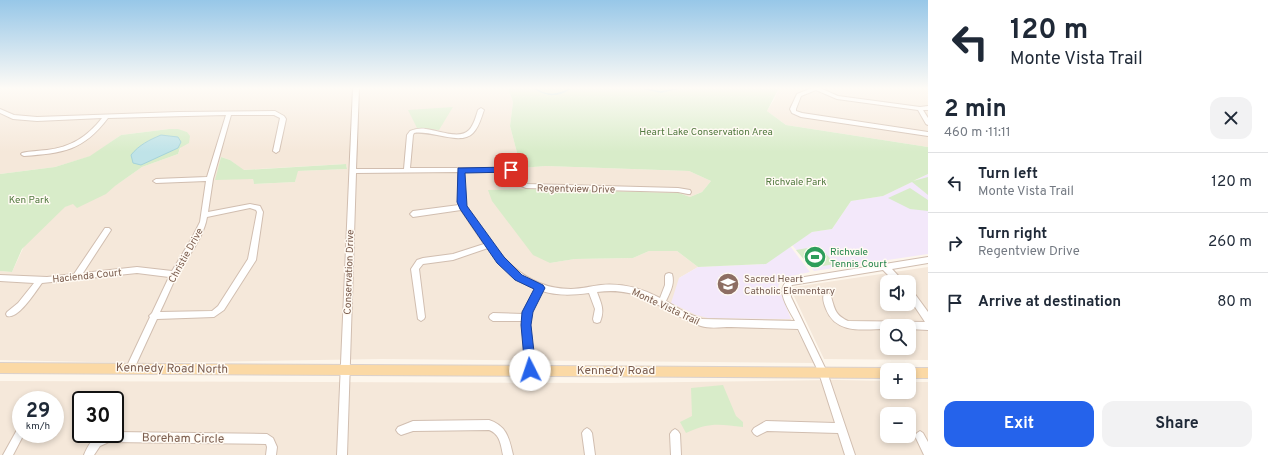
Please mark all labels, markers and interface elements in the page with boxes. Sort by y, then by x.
text: 120 m [1010,13,1088,49]
icon: left [944,16,996,68]
text: Monte Vista Trail [1010,48,1143,71]
text: 2 min [944,95,1007,125]
button: close [1210,97,1252,139]
text: 460 m · 11:11 [944,125,1011,141]
park label: Heart Lake Conservation Area [639,126,773,139]
pin [494,153,528,187]
icon: arrive [500,159,522,181]
text: Turn left [978,165,1038,184]
icon: left [944,172,966,194]
text: 120 m [1211,173,1252,192]
park label: Richvale Park [766,176,826,189]
street label: Regentview Drive [537,182,615,197]
text: Monte Vista Trail [978,184,1074,200]
park label: Ken Park [9,194,49,207]
text: Turn right [978,225,1047,244]
street label: Christie Drive [166,226,207,285]
street label: Conservation Drive [342,229,357,315]
icon: right [944,232,966,254]
text: 260 m [1208,233,1252,252]
sports icon: Richvale Tennis Court [802,244,828,270]
text: Regentview Drive [978,244,1080,260]
place label: Richvale Tennis Court [830,246,887,271]
street label: Hacienda Court [52,266,123,287]
school or university icon: Sacred Heart Catholic Elementary [715,271,741,297]
place label: Sacred Heart Catholic Elementary [744,273,835,298]
map controls [880,275,916,443]
button: sound [880,275,916,311]
street label: Monte Vista Trail [629,286,702,329]
icon: arrive [944,292,966,314]
text: Arrive at destination [978,293,1121,312]
text: 80 m [1217,293,1252,312]
button: search [880,319,916,355]
position arrow [509,349,551,391]
street label: Kennedy Road North [116,360,228,378]
street label: Kennedy Road [577,363,655,379]
button: + [880,363,916,399]
speed limit sign: 30 [72,391,124,443]
text: 29 [26,399,50,425]
button: Exit [944,401,1094,447]
button: Share [1102,401,1252,447]
button: − [880,407,916,443]
text: km/h [26,420,50,433]
street label: Boreham Circle [142,430,224,448]

